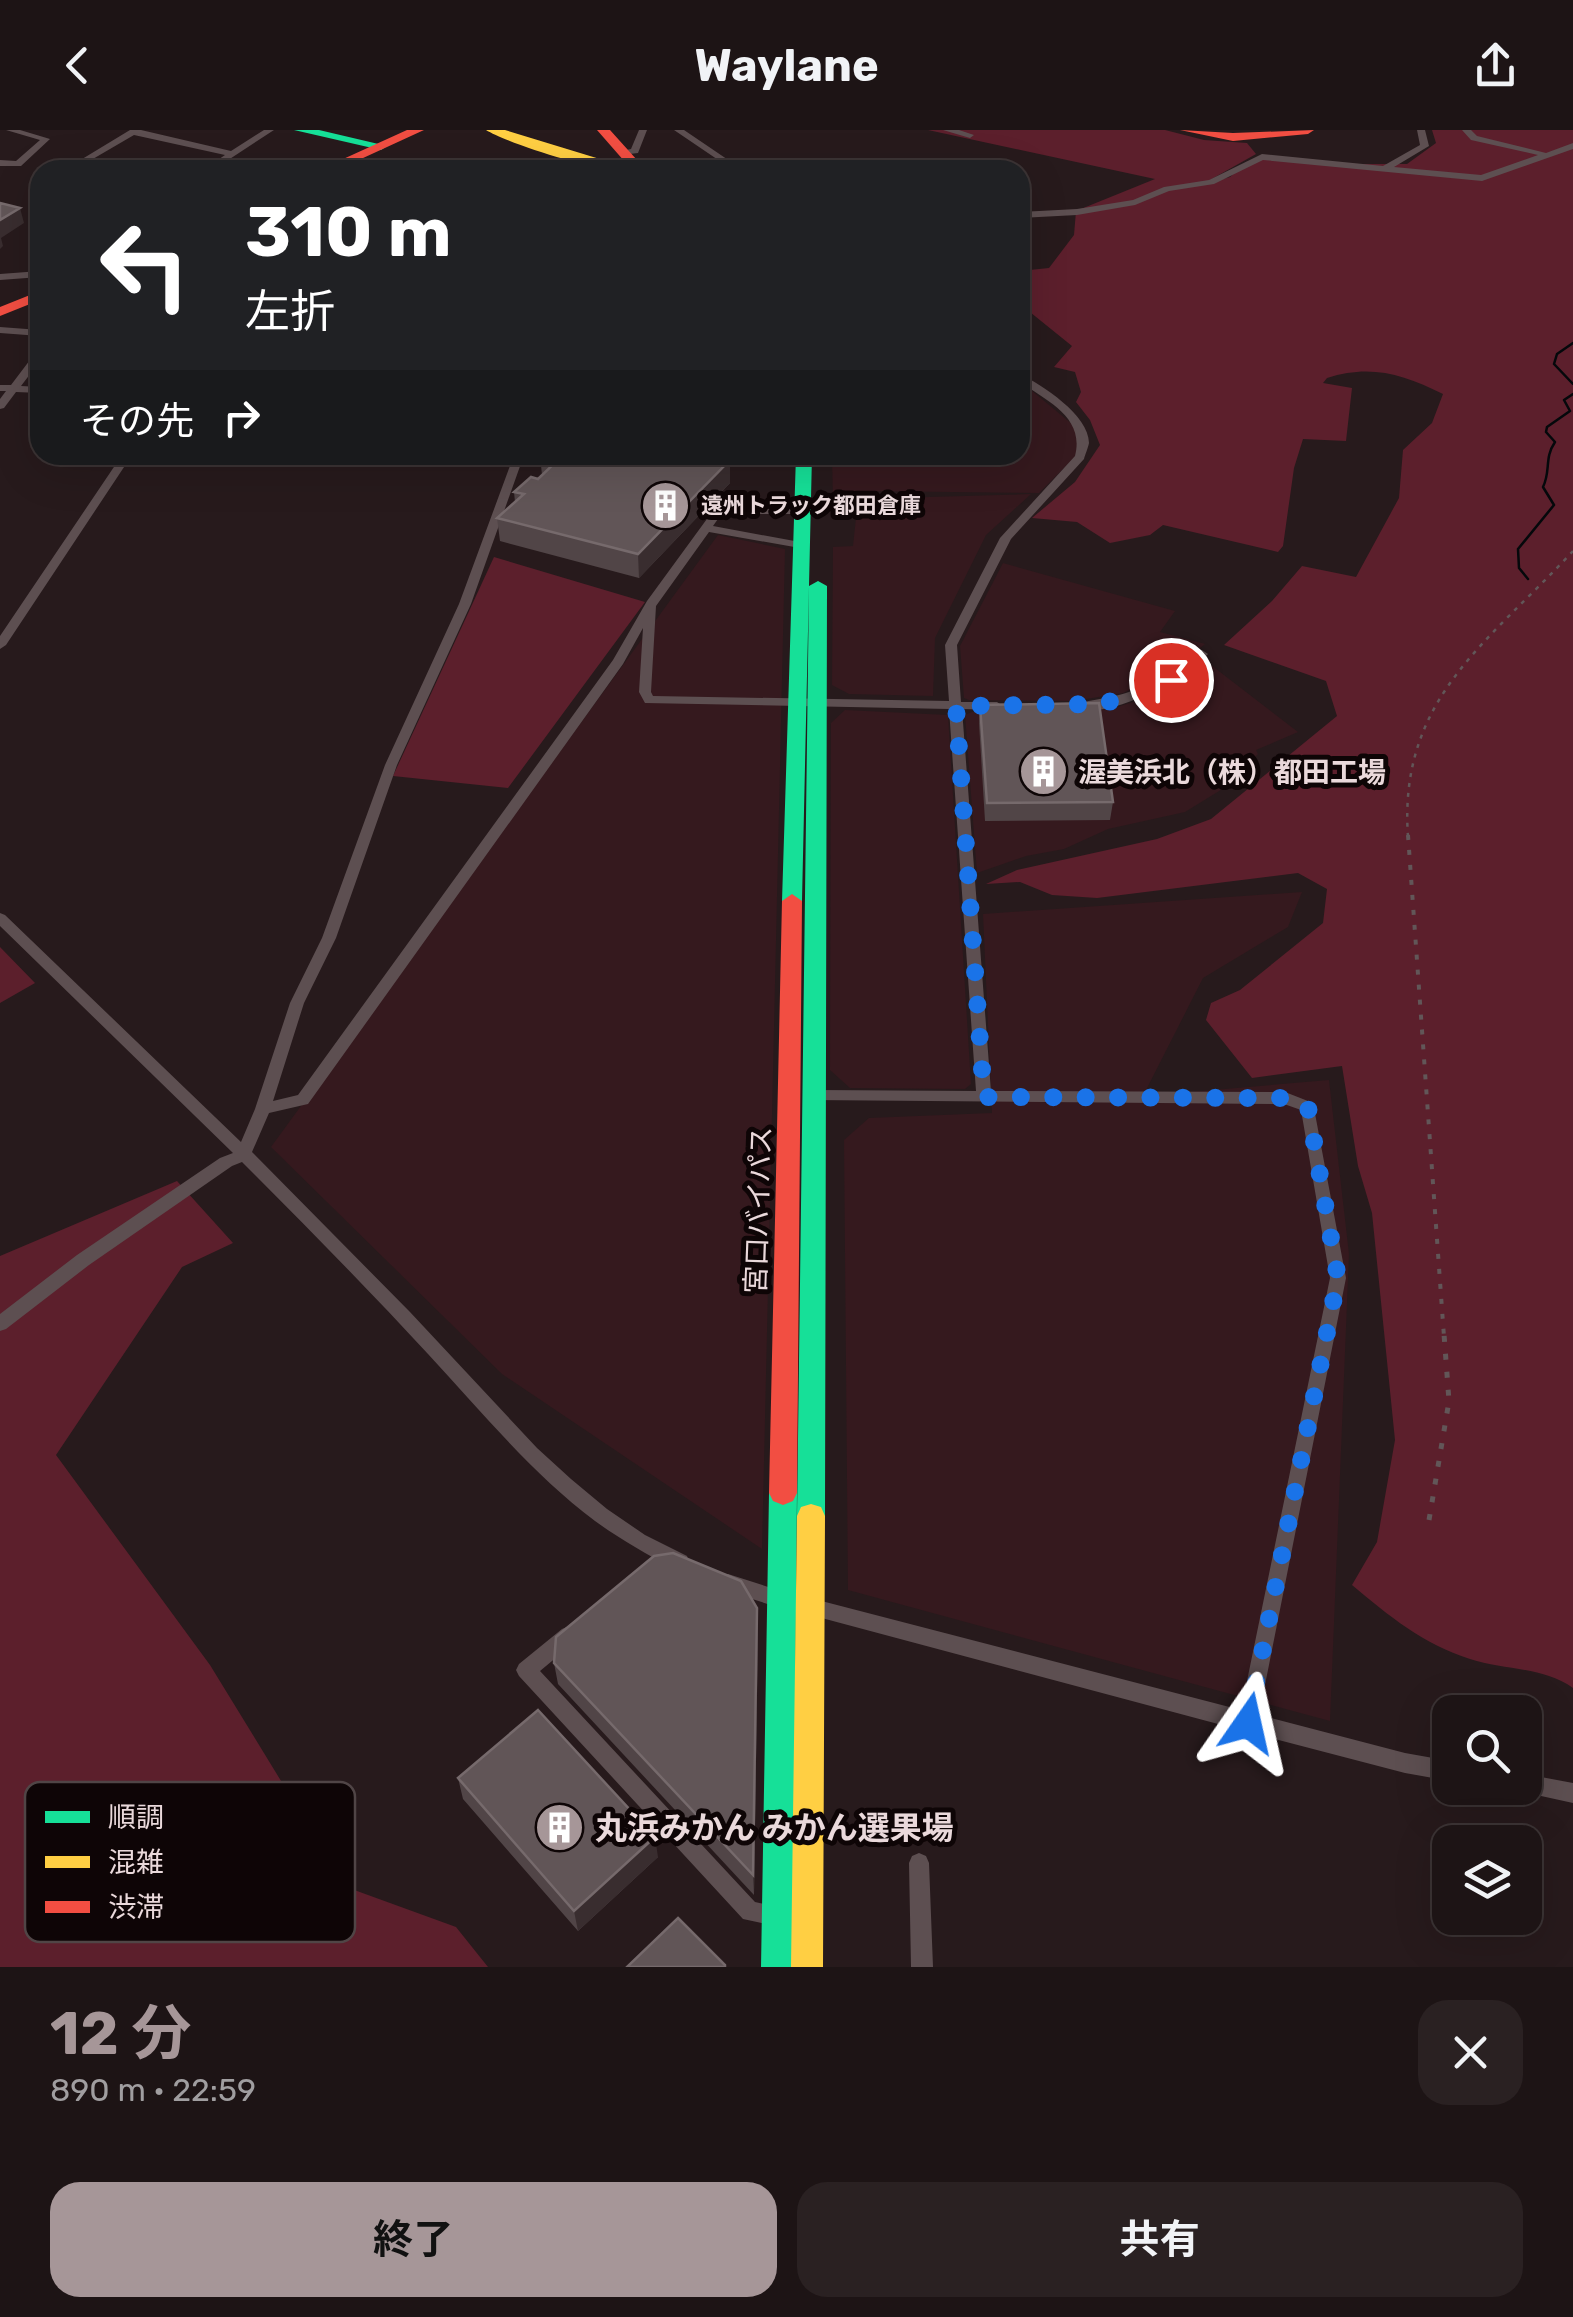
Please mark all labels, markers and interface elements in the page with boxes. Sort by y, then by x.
icon: back [50,38,105,93]
icon: share [1468,38,1523,93]
text: Waylane [694,39,879,92]
text: 310 m [245,191,452,274]
icon: left [80,200,210,330]
text: 左折 [245,285,335,338]
icon: right [214,390,269,445]
text: その先 [80,398,194,444]
building icon: 遠州トラック都田倉庫 [640,479,692,531]
place label: 遠州トラック都田倉庫 [701,492,921,519]
pin [1129,638,1214,723]
icon: arrive [1144,653,1199,708]
building icon: 渥美浜北（株）都田工場 [1017,746,1069,798]
place label: 渥美浜北（株）都田工場 [1078,756,1386,789]
street label: 宮口バイパス [739,1126,778,1294]
position arrow [1196,1671,1300,1775]
map controls [1432,1695,1542,1935]
button: search [1432,1695,1542,1805]
legend [25,1782,355,1942]
text: 順調 [108,1801,164,1834]
building icon: 丸浜みかん みかん選果場 [534,1802,586,1854]
place label: 丸浜みかん みかん選果場 [595,1809,954,1847]
button: layers [1432,1825,1542,1935]
text: 混雑 [108,1846,164,1879]
text: 渋滞 [108,1891,164,1924]
text: 12 分 [50,1998,192,2069]
button: close [1418,2000,1523,2105]
text: 890 m · 22:59 [50,2071,256,2109]
button: 終了 [50,2182,777,2297]
button: 共有 [797,2182,1523,2297]

